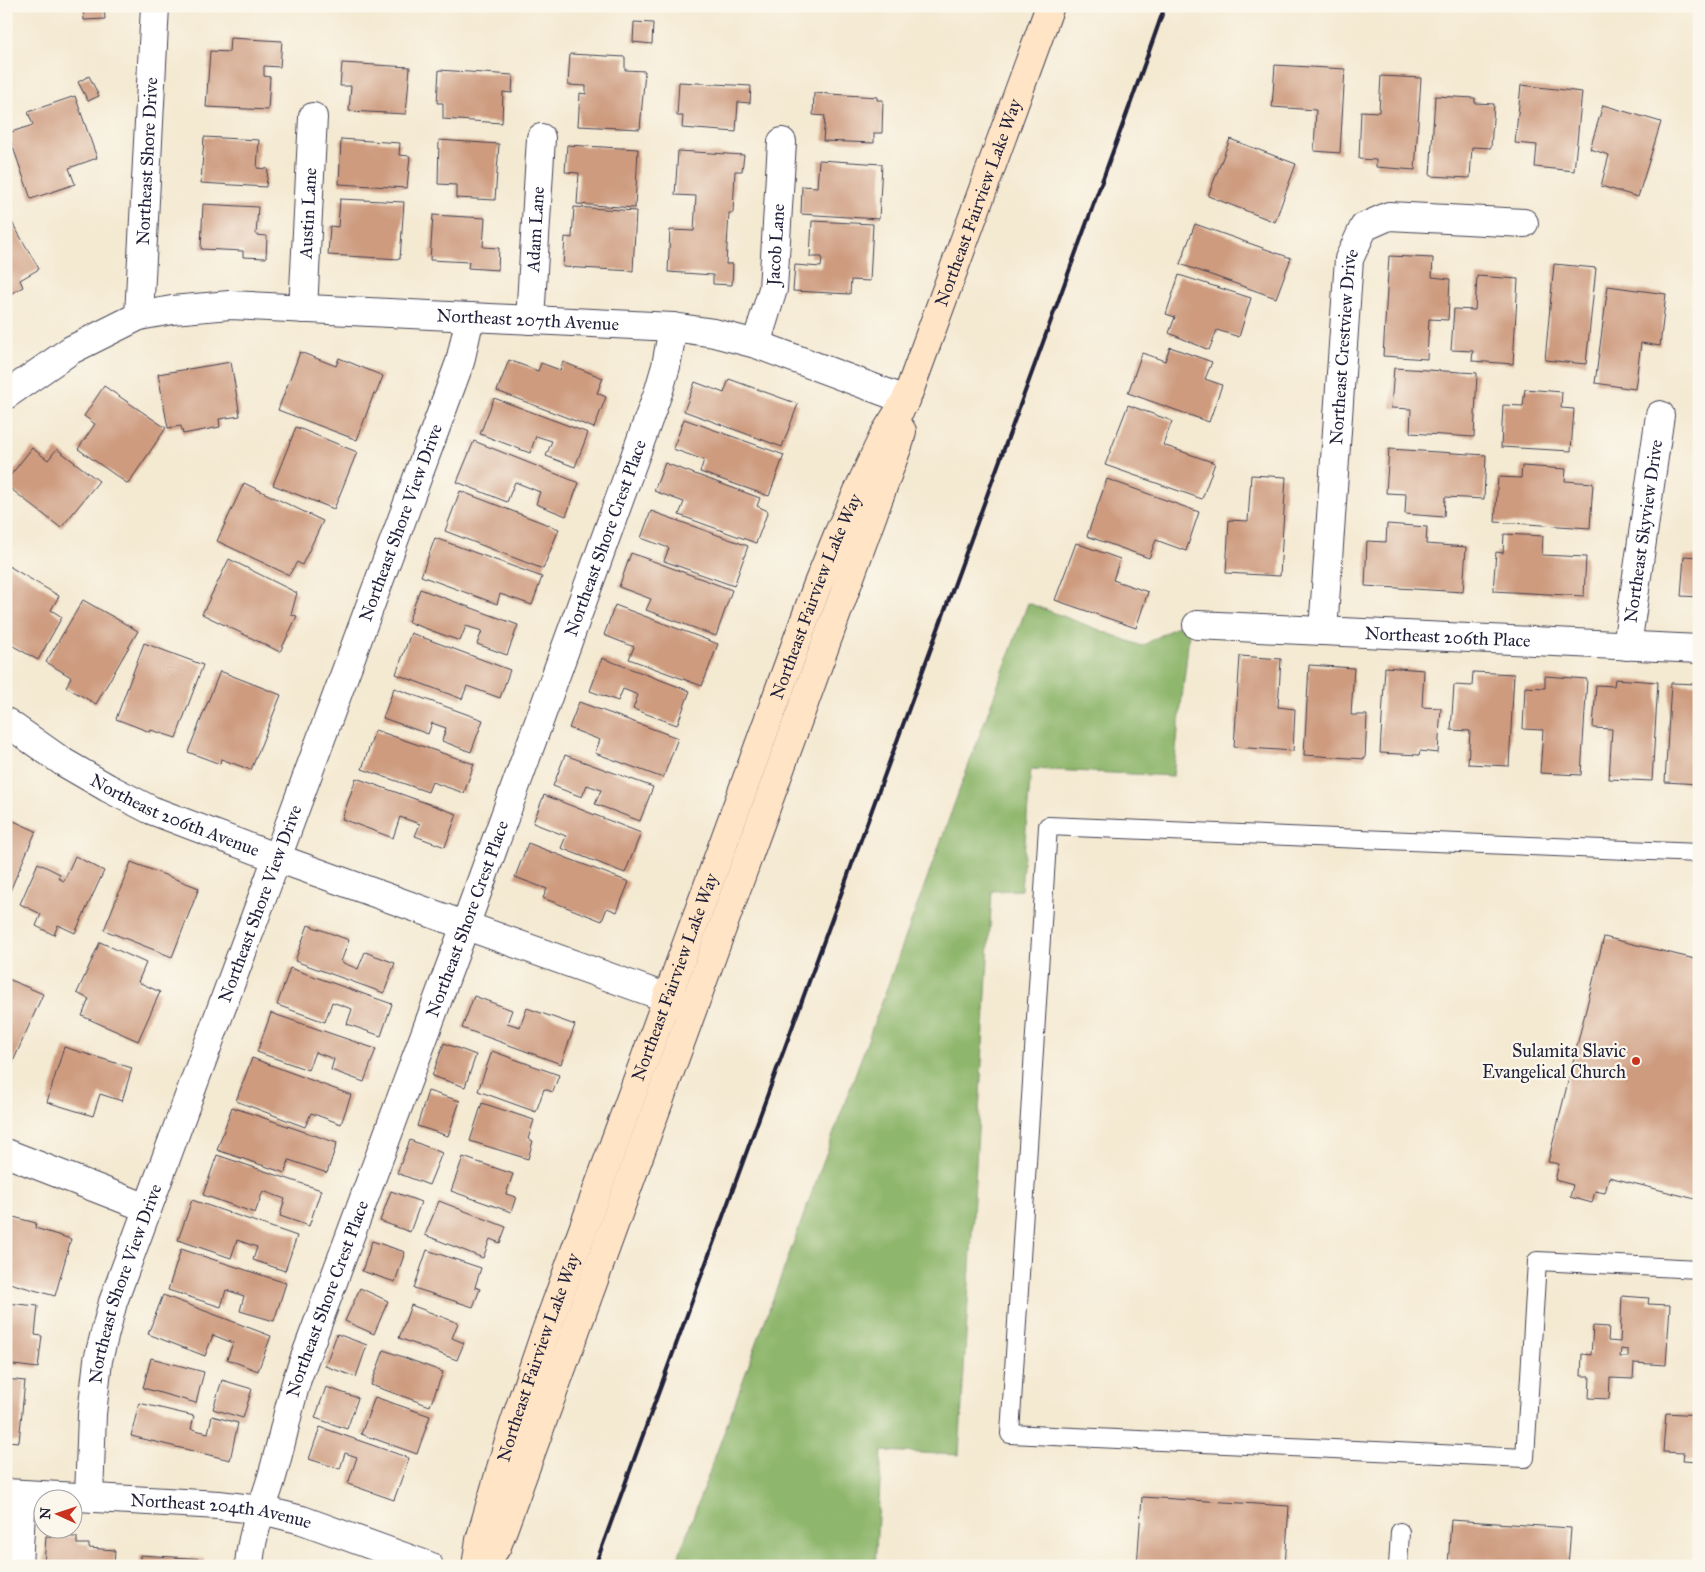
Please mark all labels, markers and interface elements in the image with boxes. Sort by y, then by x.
street label: Northeast Shore Drive [132,77,162,246]
street label: Northeast Fairview Lake Way [930,95,1026,309]
street label: Austin Lane [295,167,321,260]
street label: Adam Lane [522,186,549,274]
street label: Jacob Lane [762,203,789,288]
street label: Northeast Crestview Drive [1325,245,1363,446]
street label: Northeast 207th Avenue [436,304,619,335]
street label: Northeast Shore View Drive [354,421,447,624]
street label: Northeast Shore Crest Place [560,437,651,640]
street label: Northeast Skyview Drive [1619,438,1667,624]
street label: Northeast Fairview Lake Way [766,490,867,703]
street label: Northeast 206th Place [1364,622,1531,652]
street label: Northeast 206th Avenue [86,769,263,861]
street label: Northeast Shore View Drive [214,802,307,1005]
street label: Northeast Shore Crest Place [421,817,513,1020]
street label: Northeast Fairview Lake Way [627,870,723,1084]
place label: Sulamita Slavic Evangelical Church [1482,1040,1626,1084]
marker: Sulamita Slavic Evangelical Church [1630,1055,1642,1067]
street label: Northeast Shore View Drive [84,1181,167,1385]
street label: Northeast Shore Crest Place [281,1197,373,1399]
street label: Northeast Fairview Lake Way [492,1249,585,1464]
street label: Northeast 204th Avenue [130,1489,315,1534]
north arrow [32,1490,82,1540]
text: N [37,1507,54,1520]

